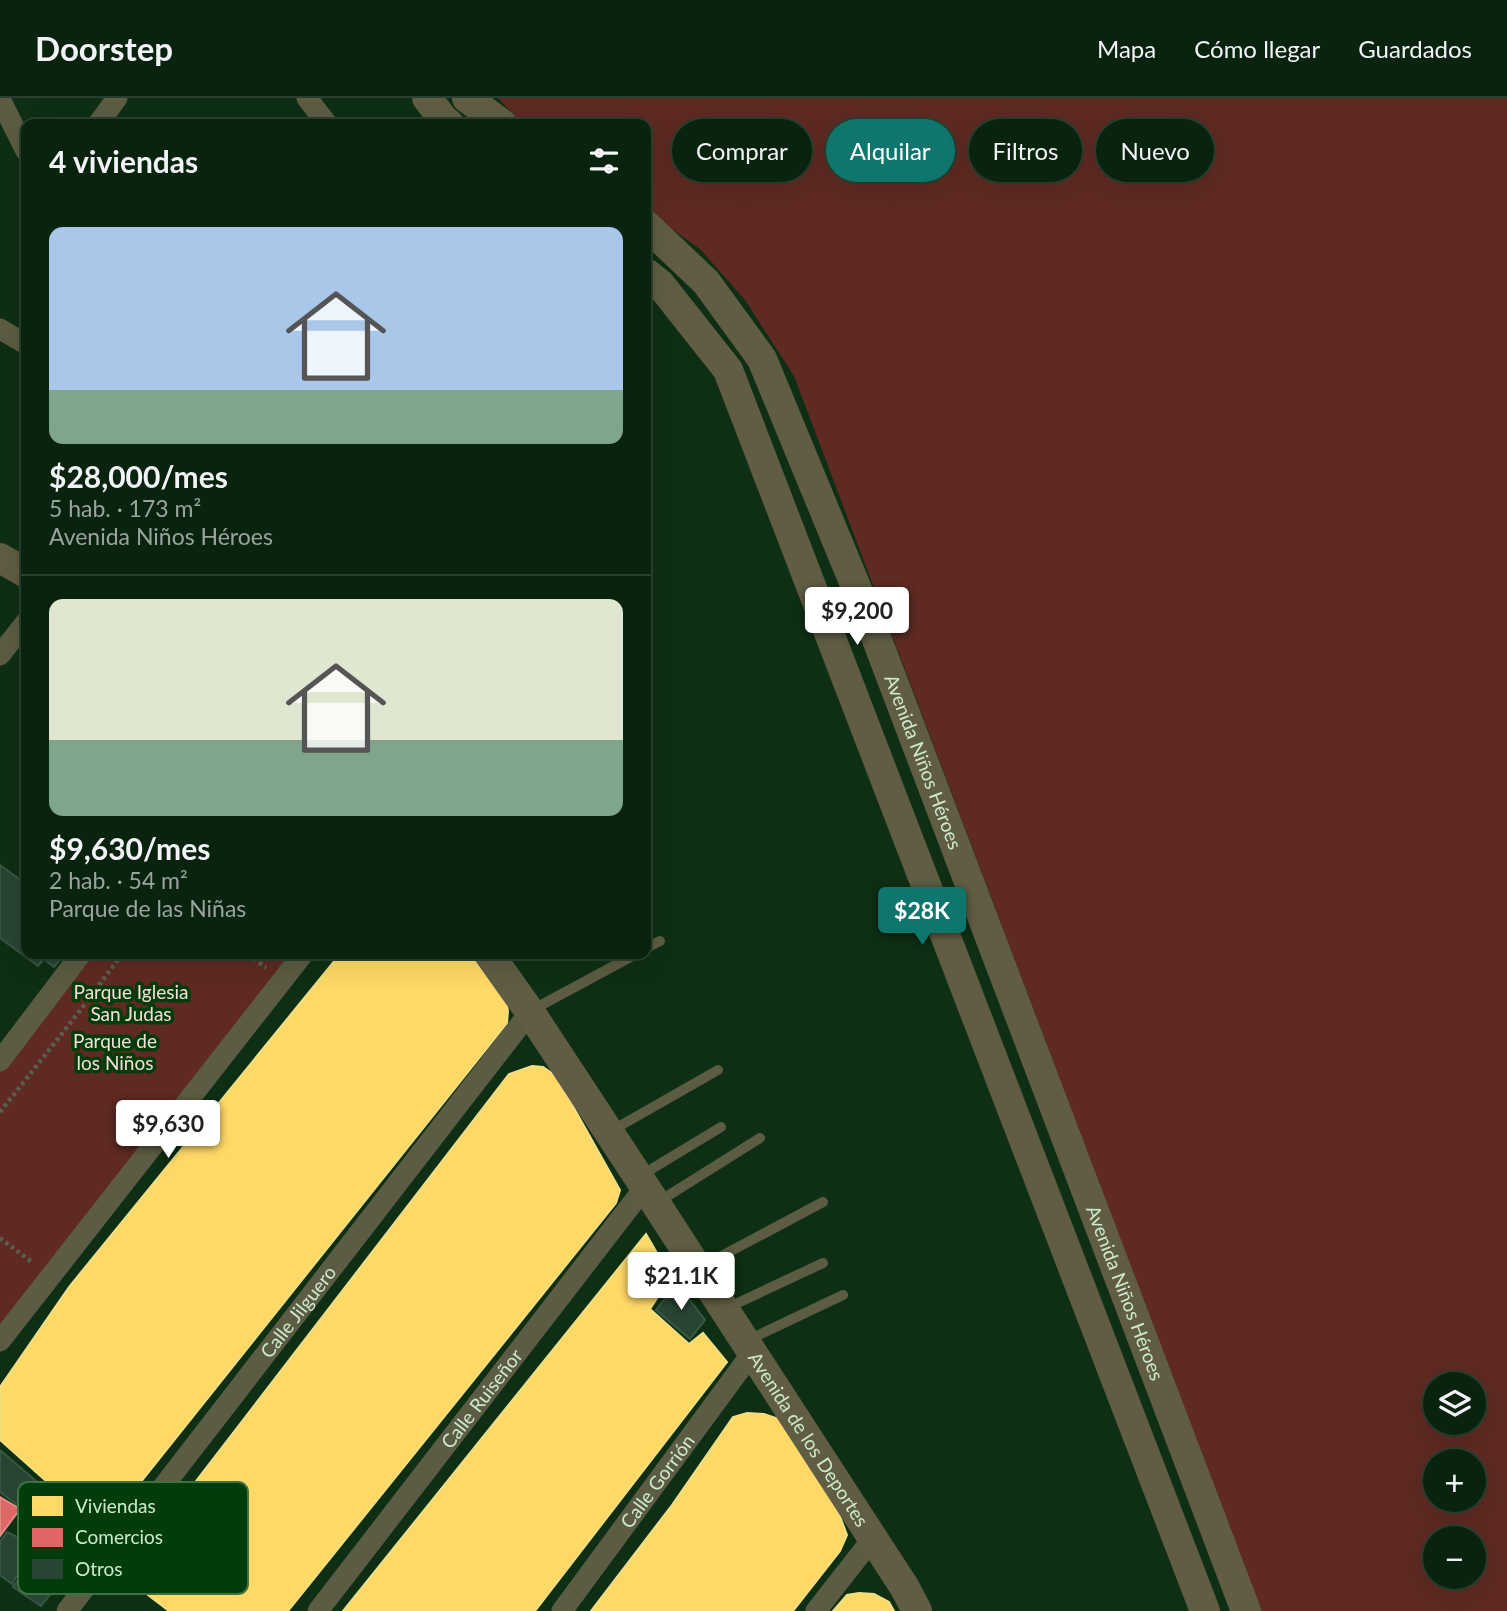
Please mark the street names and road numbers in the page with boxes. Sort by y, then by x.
street label: Avenida Niños Héroes [880,671,968,852]
street label: Avenida Niños Héroes [1082,1202,1169,1383]
street label: Calle Jilguero [255,1261,341,1362]
street label: Calle Ruiseñor [436,1344,527,1453]
street label: Avenida de los Deportes [744,1347,874,1531]
street label: Calle Gorrión [615,1430,699,1532]

